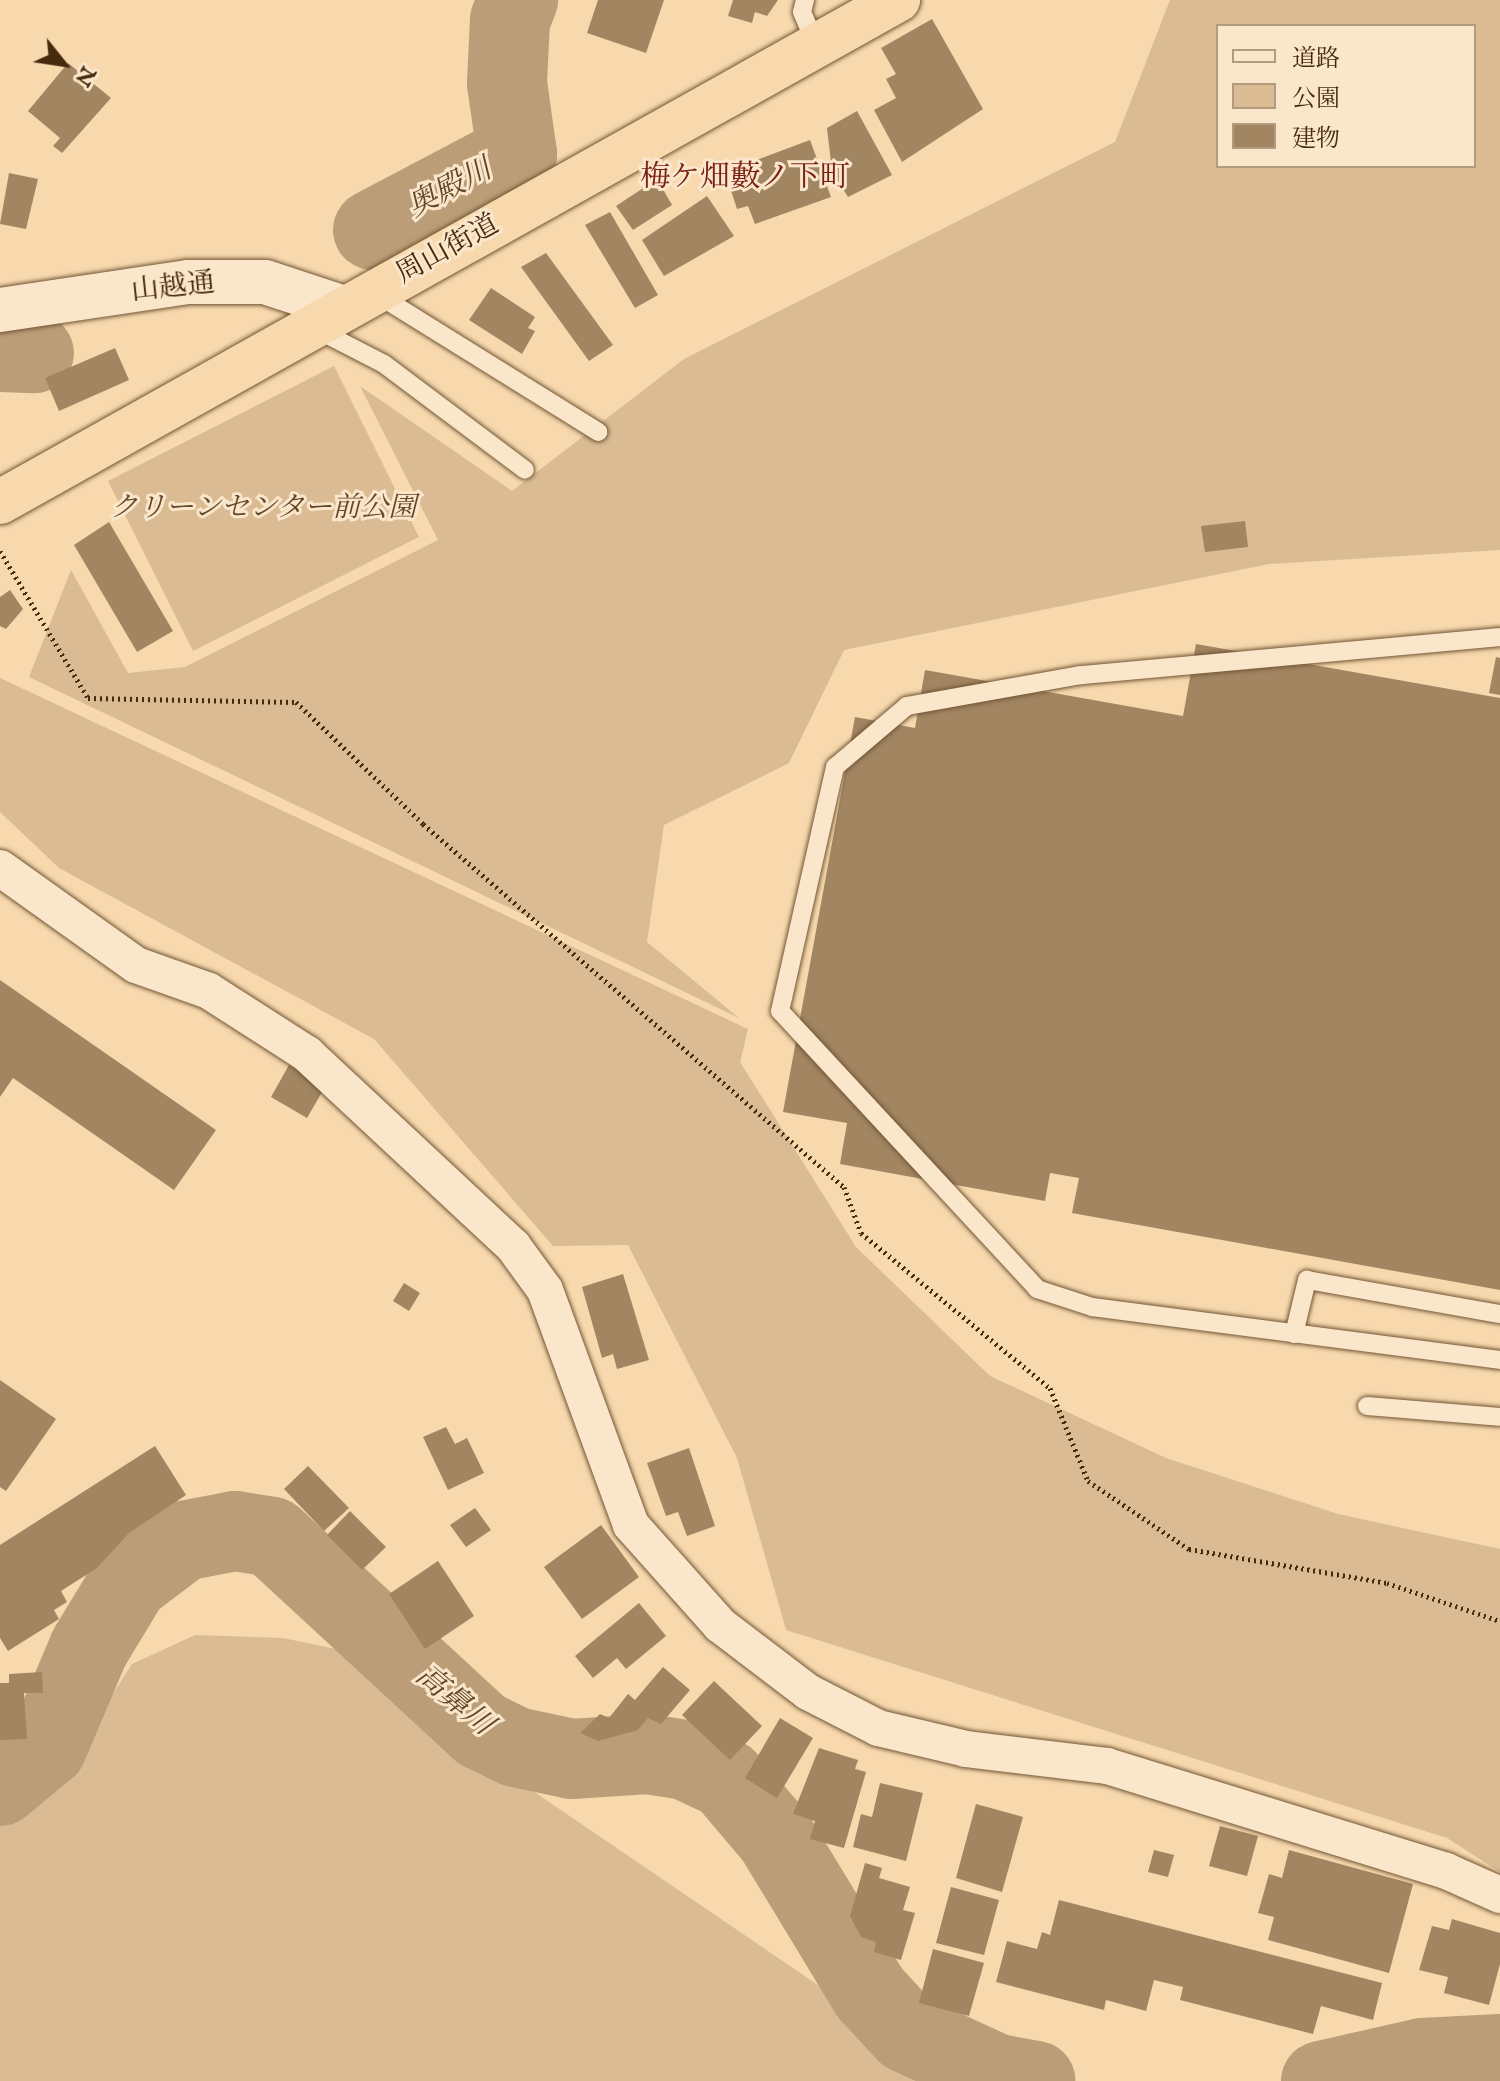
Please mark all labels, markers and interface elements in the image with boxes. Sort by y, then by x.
north arrow [24,24,104,104]
legend [1216,24,1476,168]
text: 道路 [1292,44,1340,75]
text: N [68,61,102,91]
text: 公園 [1292,84,1340,115]
text: 建物 [1292,124,1340,155]
water label: 奥殿川 [402,152,498,226]
district label: 梅ケ畑藪ノ下町 [640,160,850,196]
street label: 周山街道 [391,208,505,292]
street label: 山越通 [129,267,217,309]
park label: クリーンセンター前公園 [109,492,417,526]
water label: 高鼻川 [408,1658,500,1744]

